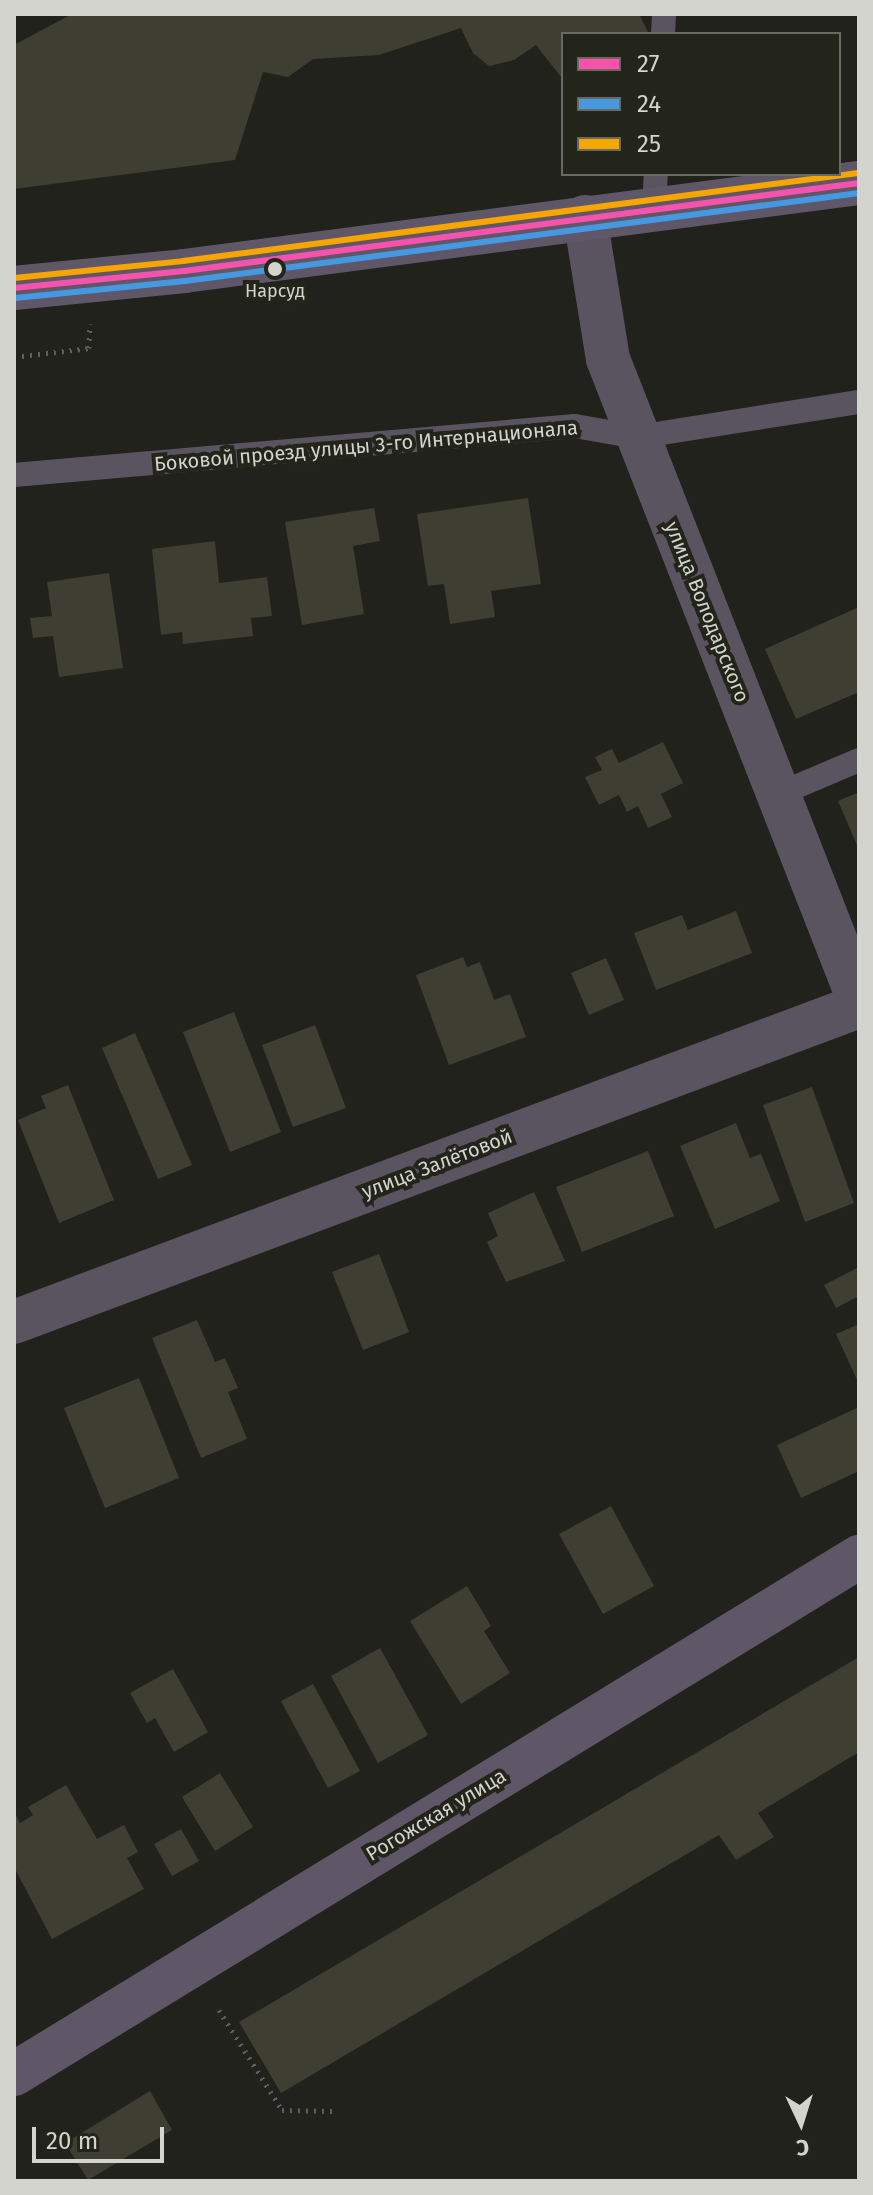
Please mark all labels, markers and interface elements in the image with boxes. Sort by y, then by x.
legend [561,32,841,176]
text: 27 [637,50,659,78]
text: 24 [637,90,661,118]
text: 25 [637,130,661,158]
marker: Нарсуд [267,261,283,277]
place label: Нарсуд [245,280,305,302]
street label: Боковой проезд улицы 3-го Интернационала [153,416,579,476]
street label: улица Володарского [660,518,754,706]
street label: улица Залётовой [358,1124,516,1204]
street label: Рогожская улица [362,1764,510,1866]
north arrow [761,2083,841,2163]
scale bar [36,2111,168,2161]
text: 20 m [46,2127,98,2155]
text: С [795,2134,810,2161]

